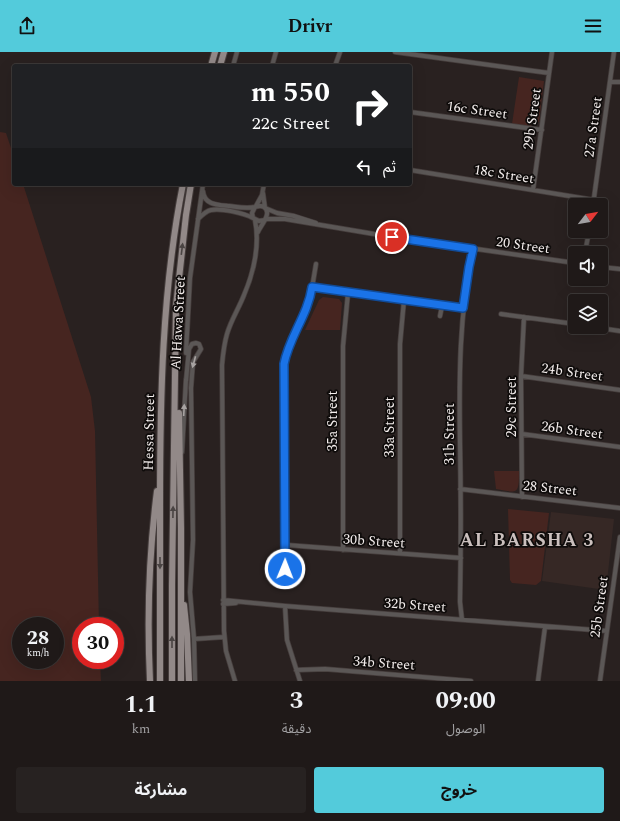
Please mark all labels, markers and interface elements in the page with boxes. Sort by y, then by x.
text: Drivr [288,13,332,40]
icon: share [16,15,38,37]
icon: menu [582,15,604,37]
text: 550 m [251,71,330,114]
icon: right [344,80,396,132]
street label: 29b Street [517,87,547,151]
street label: 16c Street [445,95,509,125]
street label: 27a Street [578,95,608,159]
text: 22c Street [252,110,330,137]
icon: left [353,156,375,178]
text: ثم [383,156,396,179]
street label: 18c Street [472,159,536,189]
north arrow [568,198,608,238]
map controls [568,198,608,334]
pin [375,220,409,254]
icon: arrive [381,226,403,248]
street label: 20 Street [495,231,551,259]
one-way arrow [179,243,186,255]
button: sound [568,246,608,286]
street label: Al Hawa Street [165,276,191,370]
button: layers [568,294,608,334]
one-way arrow [191,356,197,368]
street label: 24b Street [540,357,604,387]
street label: 29c Street [501,376,522,437]
street label: 35a Street [322,390,343,452]
street label: Hessa Street [138,393,160,471]
street label: 33a Street [379,396,400,458]
street label: 31b Street [439,403,460,465]
one-way arrow [181,404,188,416]
street label: 26b Street [540,415,604,445]
street label: 28 Street [522,475,578,501]
one-way arrow [170,505,176,518]
district label: AL BARSHA 3 [460,527,594,554]
street label: 30b Street [342,528,406,554]
position arrow [264,548,306,590]
one-way arrow [157,557,163,570]
street label: 25b Street [584,575,614,639]
street label: 32b Street [383,592,447,618]
speed limit sign: 30 [72,617,124,669]
text: 28 [27,623,49,653]
one-way arrow [169,635,175,648]
text: km/h [27,645,49,661]
street label: 34b Street [352,650,416,676]
text: 3 [290,683,303,719]
text: 09:00 [436,683,496,719]
text: 1.1 [124,687,158,723]
text: km [132,719,150,739]
text: دقيقة [282,719,311,739]
text: الوصول [446,719,485,739]
button: مشاركة [16,767,306,813]
button: خروج [314,767,604,813]

